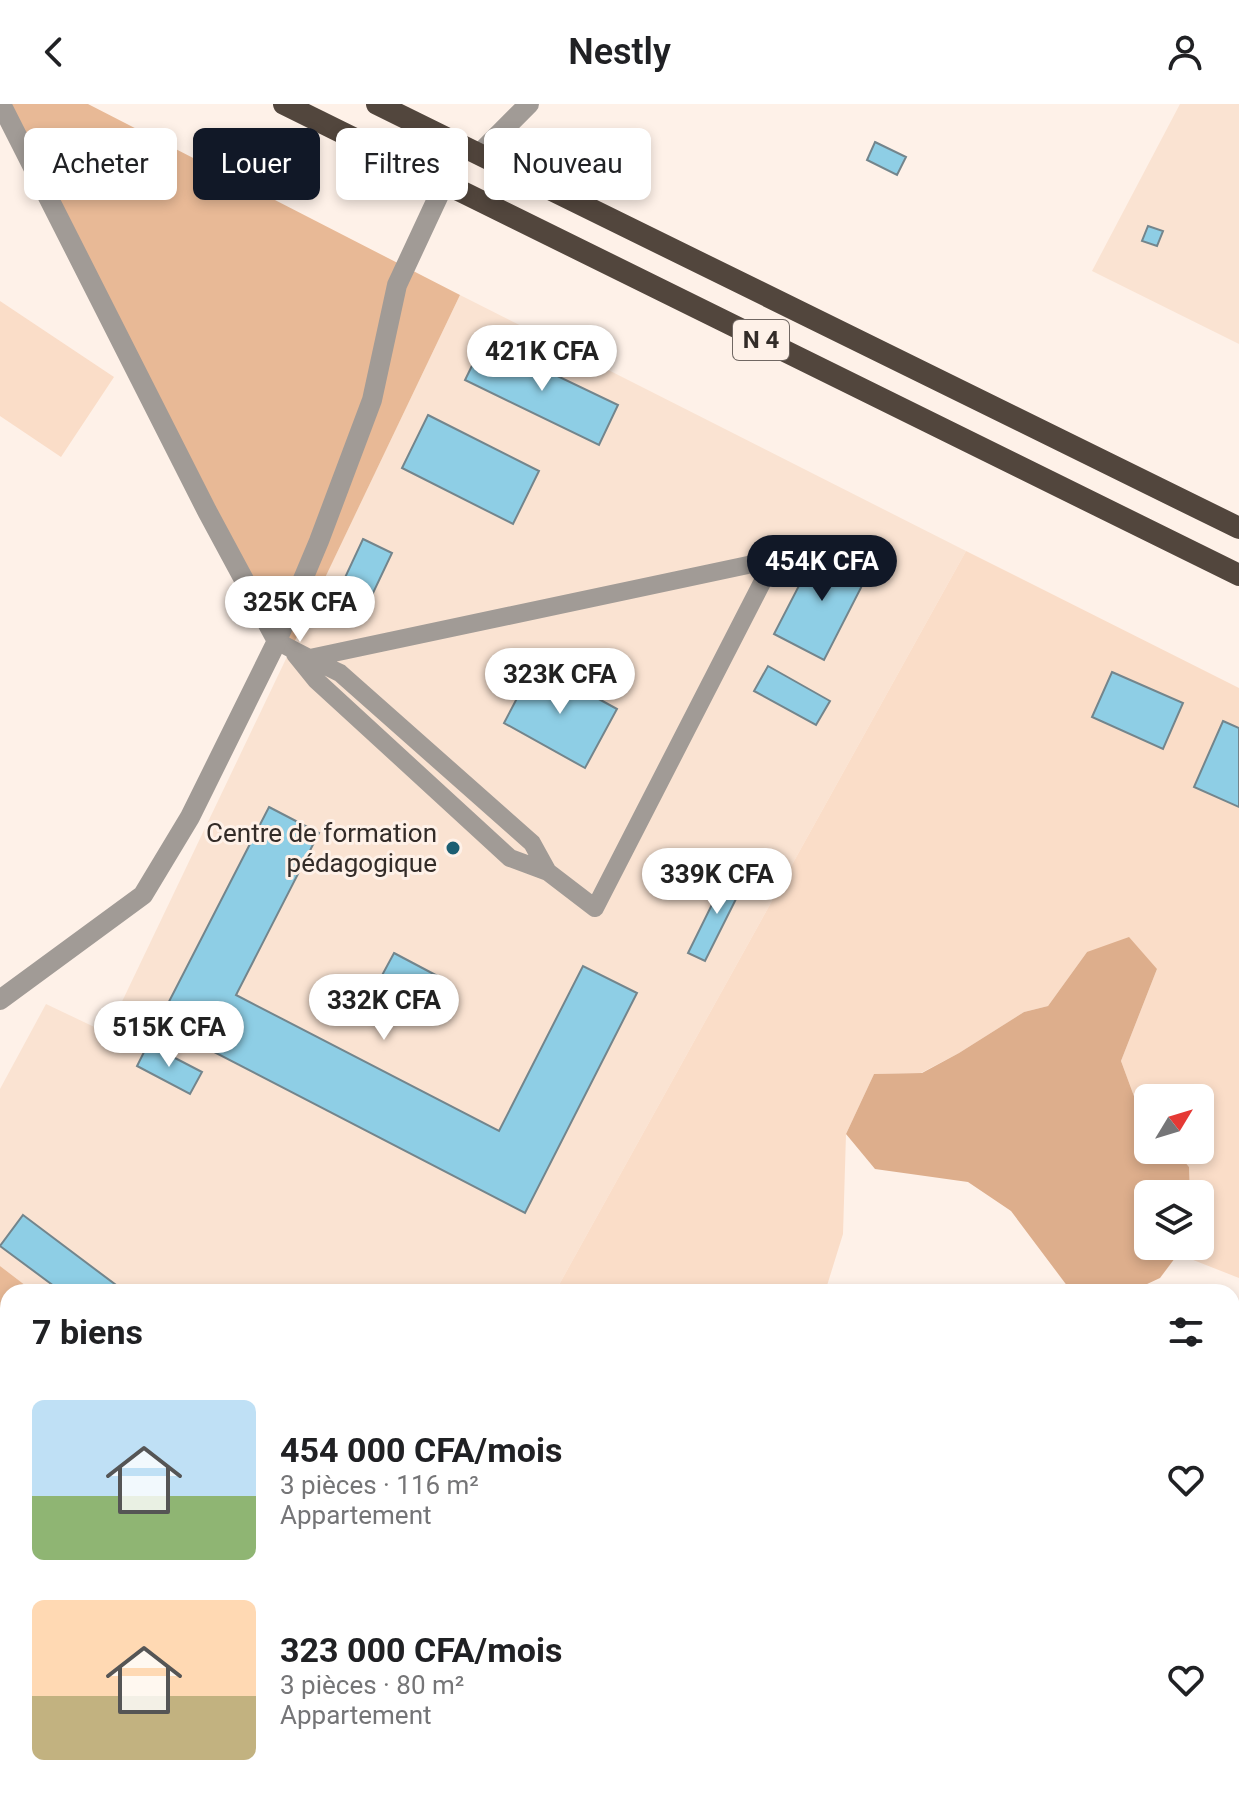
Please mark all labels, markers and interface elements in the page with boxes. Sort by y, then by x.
icon: back [32,30,76,74]
icon: person [1163,30,1207,74]
text: Nestly [568,31,671,73]
chip: Acheter [24,128,177,200]
chip: Louer [193,128,320,200]
chip: Filtres [336,128,468,200]
chip: Nouveau [484,128,651,200]
road number: N 4 [733,320,789,360]
pin: 421K CFA [459,325,625,393]
text: 421K CFA [485,336,599,366]
pin: 454K CFA [739,535,905,603]
text: 454K CFA [765,546,879,576]
pin: 325K CFA [217,576,383,644]
text: 325K CFA [243,587,357,617]
pin: 323K CFA [477,648,643,716]
text: 323K CFA [503,659,617,689]
place label: Centre de formation pédagogique [206,818,437,878]
marker: Centre de formation pédagogique [444,839,462,857]
pin: 339K CFA [634,848,800,916]
text: 339K CFA [660,859,774,889]
pin: 332K CFA [301,974,467,1042]
text: 332K CFA [327,985,441,1015]
pin: 515K CFA [86,1001,252,1069]
text: 515K CFA [112,1012,226,1042]
north arrow [1134,1084,1214,1164]
map controls [1134,1084,1214,1260]
button: layers [1134,1180,1214,1260]
icon: filters [1164,1310,1208,1354]
text: 7 biens [32,1312,143,1352]
text: 454 000 CFA/mois [280,1430,562,1470]
icon: home [96,1432,192,1528]
icon: heart [1164,1458,1208,1502]
text: 3 pièces · 116 m² [280,1470,479,1500]
text: Appartement [280,1500,432,1530]
text: 323 000 CFA/mois [280,1630,562,1670]
icon: home [96,1632,192,1728]
icon: heart [1164,1658,1208,1702]
text: 3 pièces · 80 m² [280,1670,464,1700]
text: Appartement [280,1700,432,1730]

